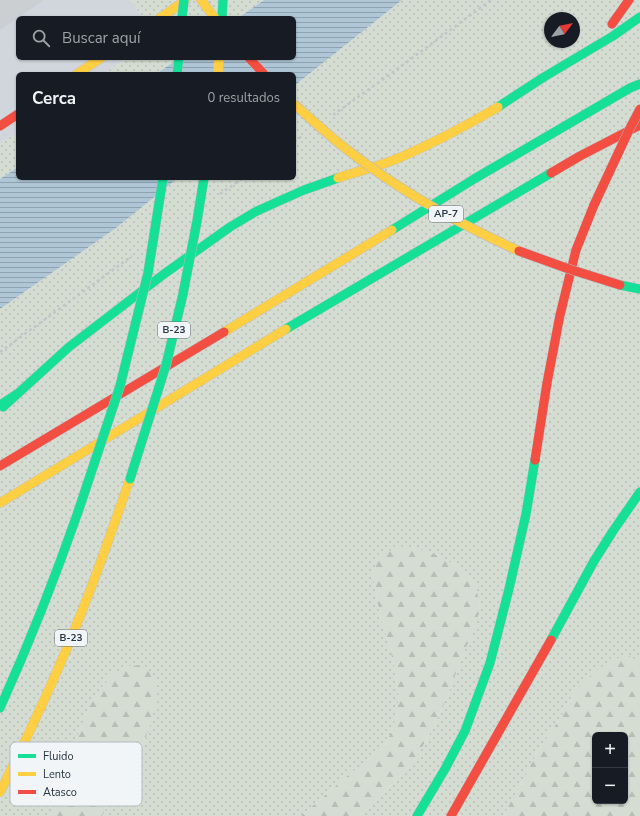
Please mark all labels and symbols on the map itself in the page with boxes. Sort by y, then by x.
north arrow [544,12,580,48]
road number: AP-7 [429,206,463,222]
road number: B-23 [158,322,190,338]
road number: B-23 [55,630,87,646]
legend [10,742,142,806]
text: Fluido [43,749,74,764]
text: Lento [43,767,71,782]
text: Atasco [43,785,77,800]

